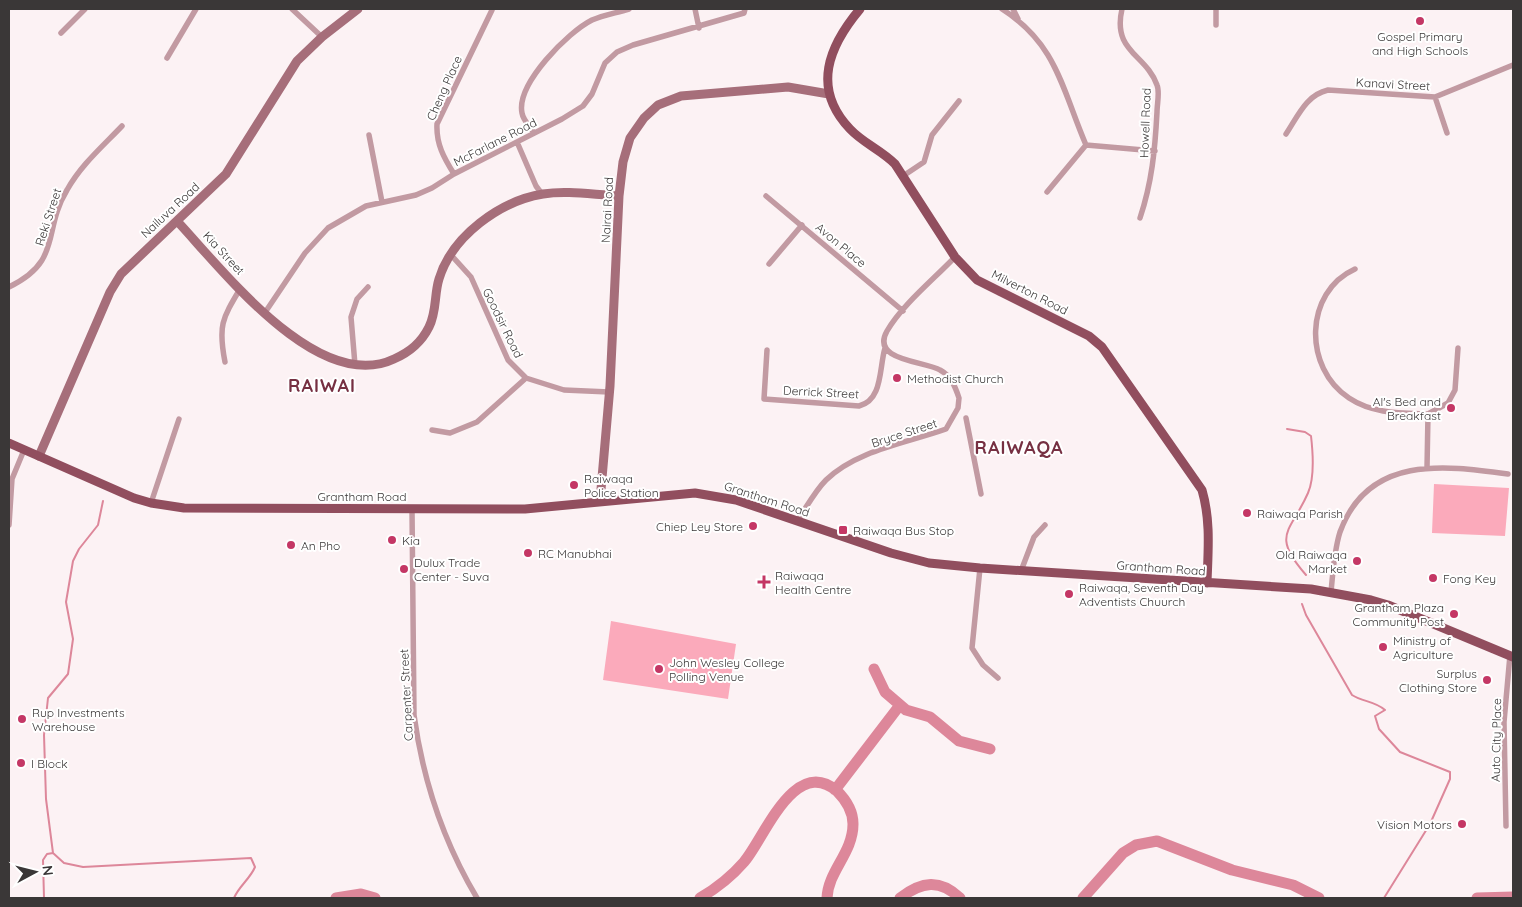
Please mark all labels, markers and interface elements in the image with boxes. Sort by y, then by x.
marker: Gospel Primary and High Schools [1414,15,1426,27]
place label: Gospel Primary and High Schools [1372,29,1468,58]
street label: Cheng Place [423,53,465,123]
street label: Kanavi Street [1355,75,1431,93]
street label: Howell Road [1136,88,1154,158]
street label: McFarlane Road [451,115,539,169]
street label: Nairai Road [598,177,616,243]
street label: Nailuva Road [138,179,202,241]
street label: Reki Street [32,186,64,248]
street label: Avon Place [813,220,869,271]
street label: Kia Street [200,228,248,278]
street label: Milverton Road [989,266,1071,318]
street label: Goodsir Road [480,286,526,360]
place label: Methodist Church [907,371,1004,386]
marker: Methodist Church [891,372,903,384]
district label: RAIWAI [288,374,356,397]
street label: Derrick Street [783,383,859,401]
place label: Al's Bed and Breakfast [1373,394,1441,423]
marker: Al's Bed and Breakfast [1445,402,1457,414]
street label: Bryce Street [869,415,939,451]
district label: RAIWAQA [975,436,1063,459]
place label: Raiwaqa Police Station [584,471,659,500]
street label: Grantham Road [722,478,812,520]
marker: Raiwaqa Police Station [568,479,580,491]
street label: Grantham Road [317,489,407,504]
place label: Raiwaqa Parish [1257,506,1343,521]
marker: Raiwaqa Parish [1241,507,1253,519]
place label: Chiep Ley Store [656,519,743,534]
marker: Chiep Ley Store [747,520,759,532]
place label: Raiwaqa Bus Stop [853,523,954,538]
marker: Raiwaqa Bus Stop [837,524,849,536]
place label: Kia [402,533,420,548]
marker: Kia [386,534,398,546]
place label: An Pho [301,538,340,553]
marker: An Pho [285,539,297,551]
place label: RC Manubhai [538,546,612,561]
marker: RC Manubhai [522,547,534,559]
place label: Old Raiwaqa Market [1276,547,1347,576]
place label: Dulux Trade Center - Suva [414,555,489,584]
marker: Old Raiwaqa Market [1351,555,1363,567]
street label: Grantham Road [1116,557,1206,579]
marker: Dulux Trade Center - Suva [398,563,410,575]
place label: Raiwaqa Health Centre [775,568,852,597]
place label: Fong Key [1443,571,1496,586]
marker: Fong Key [1427,572,1439,584]
marker: Raiwaqa Health Centre [757,575,771,589]
place label: Raiwaqa, Seventh Day Adventists Chuurch [1079,580,1204,609]
marker: Raiwaqa, Seventh Day Adventists Chuurch [1063,588,1075,600]
place label: Grantham Plaza Community Post [1353,600,1444,629]
marker: Grantham Plaza Community Post [1448,608,1460,620]
place label: Ministry of Agriculture [1393,633,1453,662]
marker: Ministry of Agriculture [1377,641,1389,653]
street label: Carpenter Street [396,649,416,741]
place label: John Wesley College Polling Venue [669,655,785,684]
marker: John Wesley College Polling Venue [653,663,665,675]
place label: Surplus Clothing Store [1399,666,1477,695]
marker: Surplus Clothing Store [1481,674,1493,686]
street label: Auto City Place [1488,698,1504,782]
place label: Rup Investments Warehouse [32,705,125,734]
marker: Rup Investments Warehouse [16,713,28,725]
place label: I Block [31,756,68,771]
marker: I Block [15,757,27,769]
place label: Vision Motors [1377,817,1452,832]
marker: Vision Motors [1456,818,1468,830]
north arrow [10,847,60,897]
text: N [38,864,57,877]

